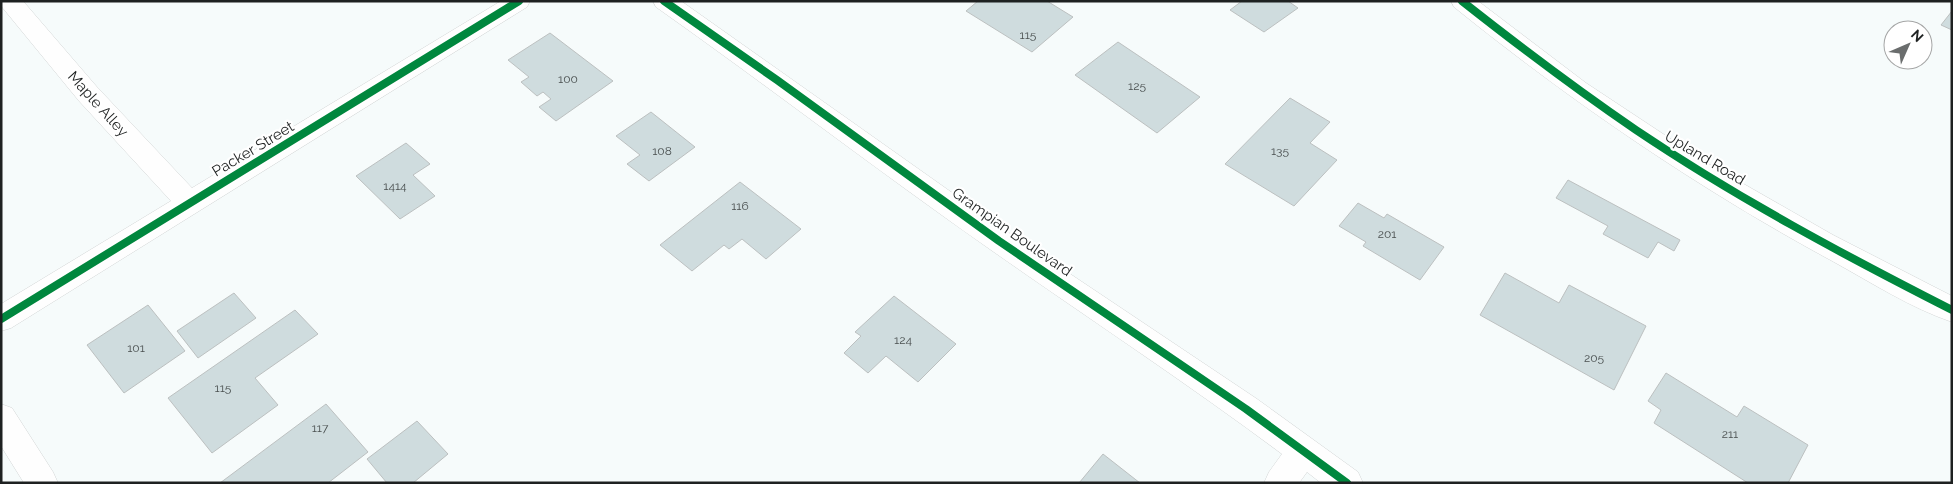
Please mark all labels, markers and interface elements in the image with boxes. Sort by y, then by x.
north arrow [1883,20,1933,70]
text: N [1908,26,1927,45]
house number: 115 [1020,28,1037,42]
street label: Maple Alley [64,68,132,140]
house number: 100 [558,72,578,86]
house number: 125 [1128,79,1146,93]
street label: Packer Street [209,118,297,180]
street label: Upland Road [1662,127,1748,189]
house number: 108 [652,144,672,158]
house number: 135 [1271,144,1289,158]
house number: 1414 [383,179,407,193]
street label: Grampian Boulevard [949,184,1075,280]
house number: 116 [731,199,749,213]
house number: 201 [1378,227,1396,241]
house number: 124 [894,333,912,347]
house number: 101 [127,341,145,355]
house number: 205 [1584,351,1605,365]
house number: 115 [215,381,232,395]
house number: 117 [312,421,329,435]
house number: 211 [1722,427,1738,441]

